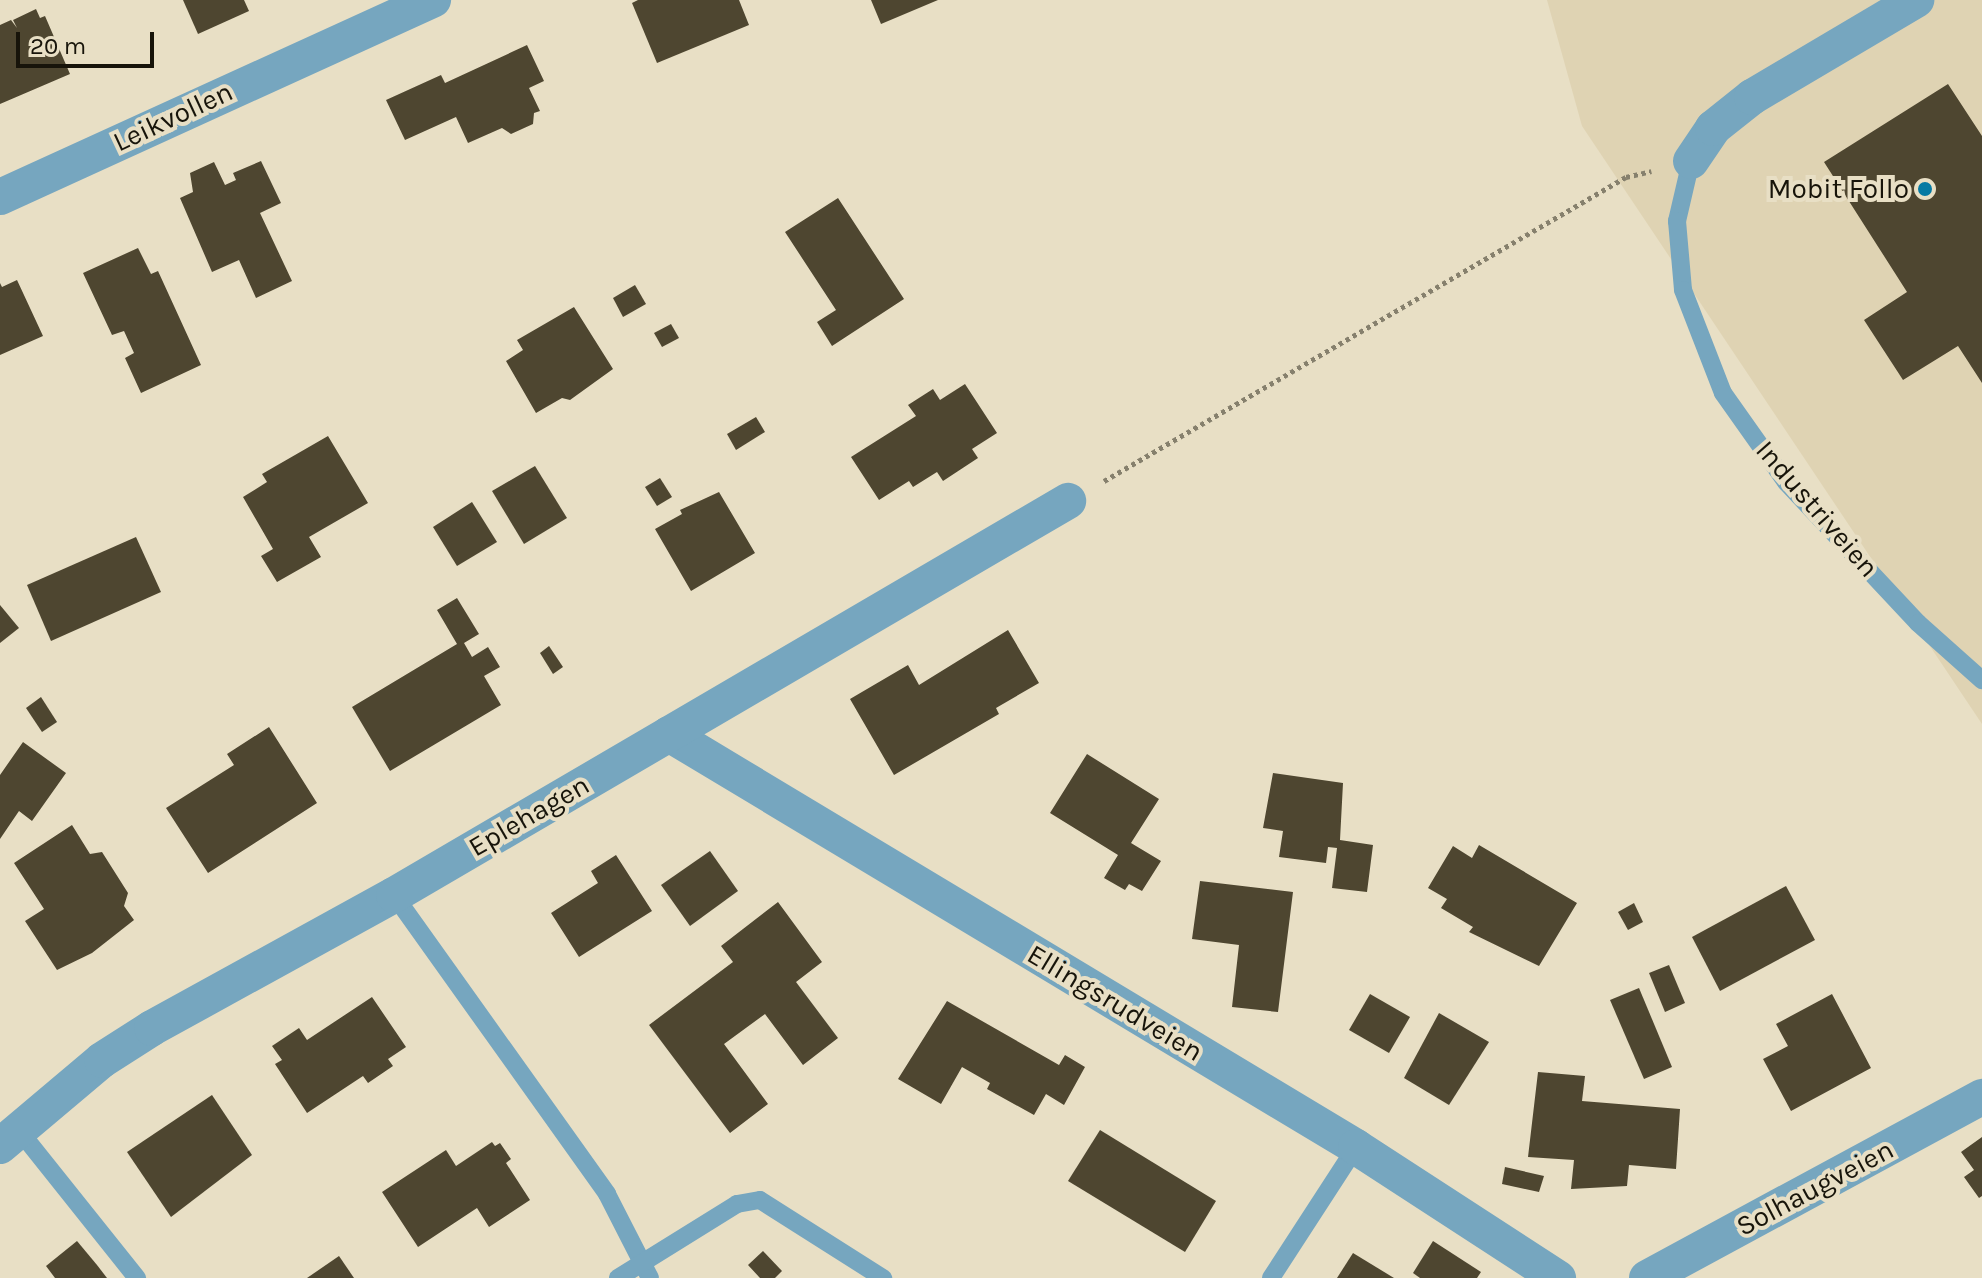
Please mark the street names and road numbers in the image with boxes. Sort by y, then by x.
street label: Leikvollen [108,75,238,159]
street label: Industriveien [1749,434,1885,584]
street label: Eplehagen [463,768,595,864]
street label: Ellingsrudveien [1021,937,1209,1069]
street label: Solhaugveien [1731,1133,1899,1243]

